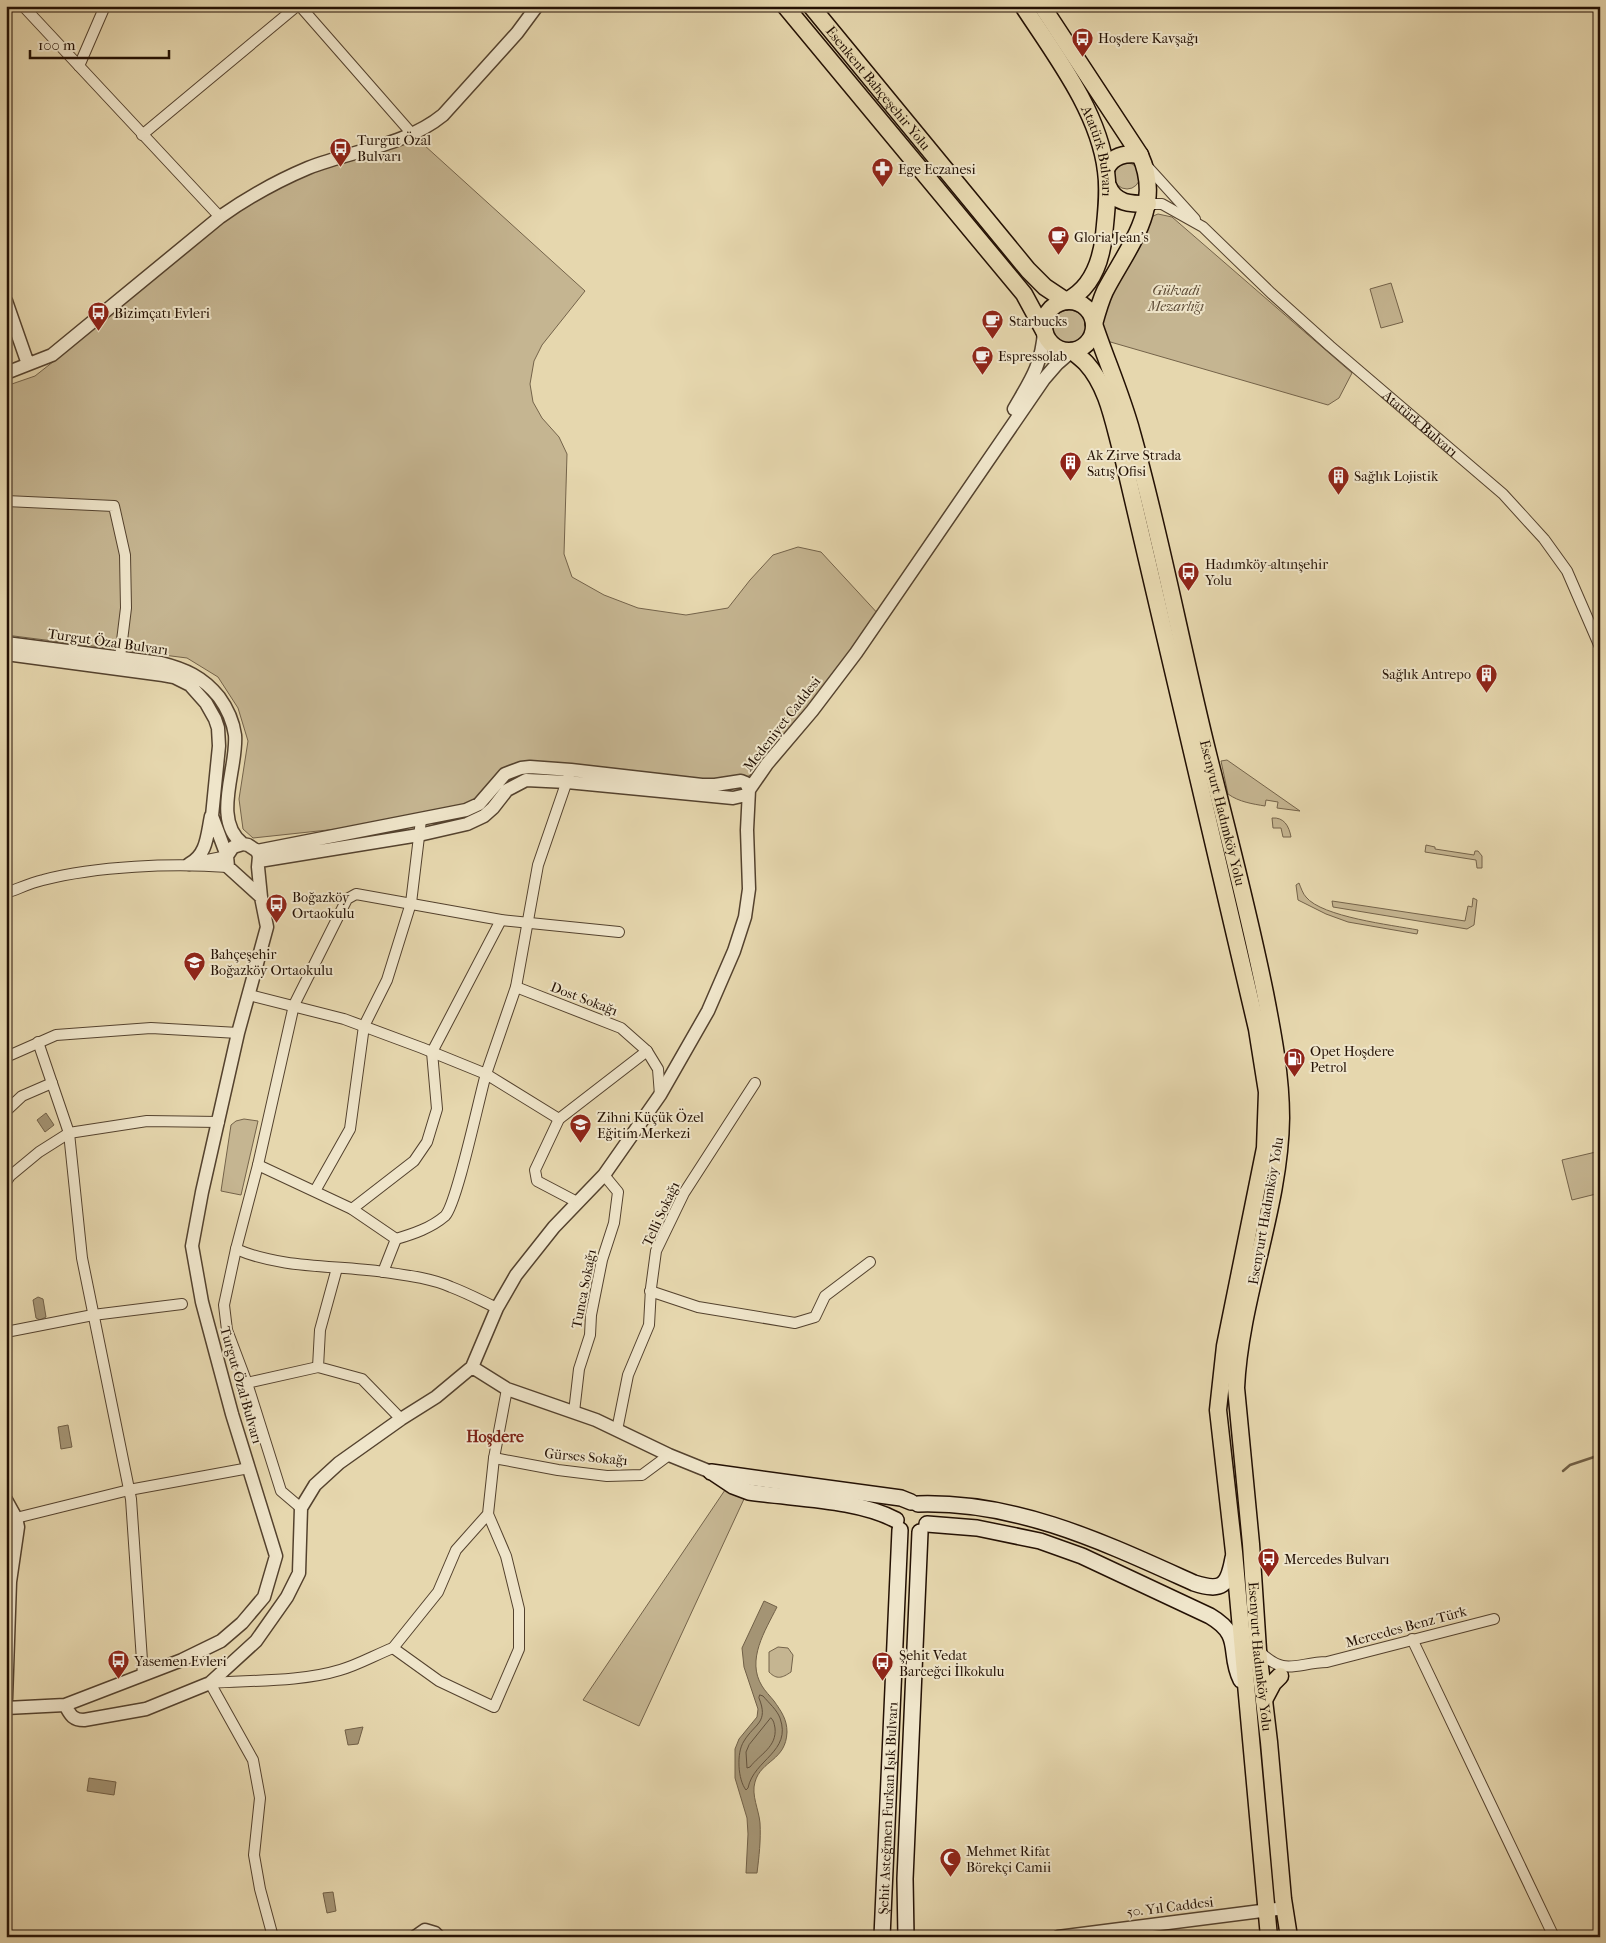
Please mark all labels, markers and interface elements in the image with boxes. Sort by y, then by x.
street label: Esenkent Bahçeşehir Yolu [822,22,934,153]
bus stop icon: Hoşdere Kavşağı [1070,26,1094,57]
scale bar [30,28,169,60]
place label: Hoşdere Kavşağı [1098,30,1198,47]
text: 100 m [38,36,76,54]
street label: Atatürk Bulvarı [1077,102,1116,197]
place label: Turgut Özal Bulvarı [357,131,431,165]
bus stop icon: Turgut Özal Bulvarı [329,136,353,167]
pharmacy icon: Ege Eczanesi [870,157,894,188]
place label: Ege Eczanesi [898,161,976,178]
cafe icon: Gloria Jean's [1046,225,1070,256]
place label: Gloria Jean's [1074,229,1149,246]
park label: Gülvadi Mezarlığı [1147,282,1204,315]
bus stop icon: Bizimçatı Evleri [86,301,110,332]
place label: Bizimçatı Evleri [114,305,210,322]
cafe icon: Starbucks [981,309,1005,340]
place label: Starbucks [1009,313,1067,330]
cafe icon: Espressolab [970,344,994,375]
place label: Espressolab [998,348,1067,365]
street label: Atatürk Bulvarı [1378,386,1461,460]
place label: Ak Zirve Strada Satış Ofisi [1086,447,1182,480]
building icon: Ak Zirve Strada Satış Ofisi [1059,451,1083,482]
building icon: Sağlık Lojistik [1326,464,1350,495]
place label: Sağlık Lojistik [1354,468,1439,485]
place label: Hadımköy-altınşehir Yolu [1204,556,1328,589]
bus stop icon: Hadımköy-altınşehir Yolu [1177,560,1201,591]
street label: Turgut Özal Bulvarı [47,624,169,659]
building icon: Sağlık Antrepo [1475,662,1499,693]
place label: Sağlık Antrepo [1382,666,1471,683]
street label: Medeniyet Caddesi [740,673,824,775]
street label: Esenyurt Hadımköy Yolu [1196,738,1249,888]
place label: Boğazköy Ortaokulu [292,889,355,922]
bus stop icon: Boğazköy Ortaokulu [264,893,288,924]
place label: Bahçeşehir Boğazköy Ortaokulu [210,946,333,979]
school or university icon: Bahçeşehir Boğazköy Ortaokulu [182,950,206,981]
street label: Dost Sokağı [548,978,620,1020]
place label: Opet Hoşdere Petrol [1310,1043,1394,1076]
fuel station icon: Opet Hoşdere Petrol [1282,1047,1306,1078]
place label: Zihni Küçük Özel Eğitim Merkezi [597,1108,704,1142]
school or university icon: Zihni Küçük Özel Eğitim Merkezi [569,1113,593,1144]
street label: Esenyurt Hadımköy Yolu [1245,1136,1287,1286]
street label: Telli Sokağı [639,1179,683,1249]
street label: Tunca Sokağı [568,1248,600,1330]
street label: Turgut Özal Bulvarı [216,1324,267,1446]
district label: Hoşdere [466,1427,524,1447]
street label: Gürses Sokağı [544,1445,628,1469]
bus stop icon: Mercedes Bulvarı [1256,1547,1280,1578]
place label: Mercedes Bulvarı [1284,1551,1389,1568]
street label: Esenyurt Hadımköy Yolu [1245,1581,1276,1732]
street label: Mercedes Benz Türk [1344,1602,1469,1651]
place label: Şehit Vedat Barceğci İlkokulu [899,1647,1005,1680]
bus stop icon: Yasemen Evleri [106,1649,130,1680]
bus stop icon: Şehit Vedat Barceğci İlkokulu [871,1651,895,1682]
place label: Yasemen Evleri [133,1653,227,1670]
street label: Şehit Asteğmen Furkan Işık Bulvarı [875,1701,901,1915]
place label: Mehmet Rifat Börekçi Camii [966,1843,1051,1876]
mosque icon: Mehmet Rifat Börekçi Camii [938,1847,962,1878]
street label: 50. Yıl Caddesi [1126,1893,1214,1921]

